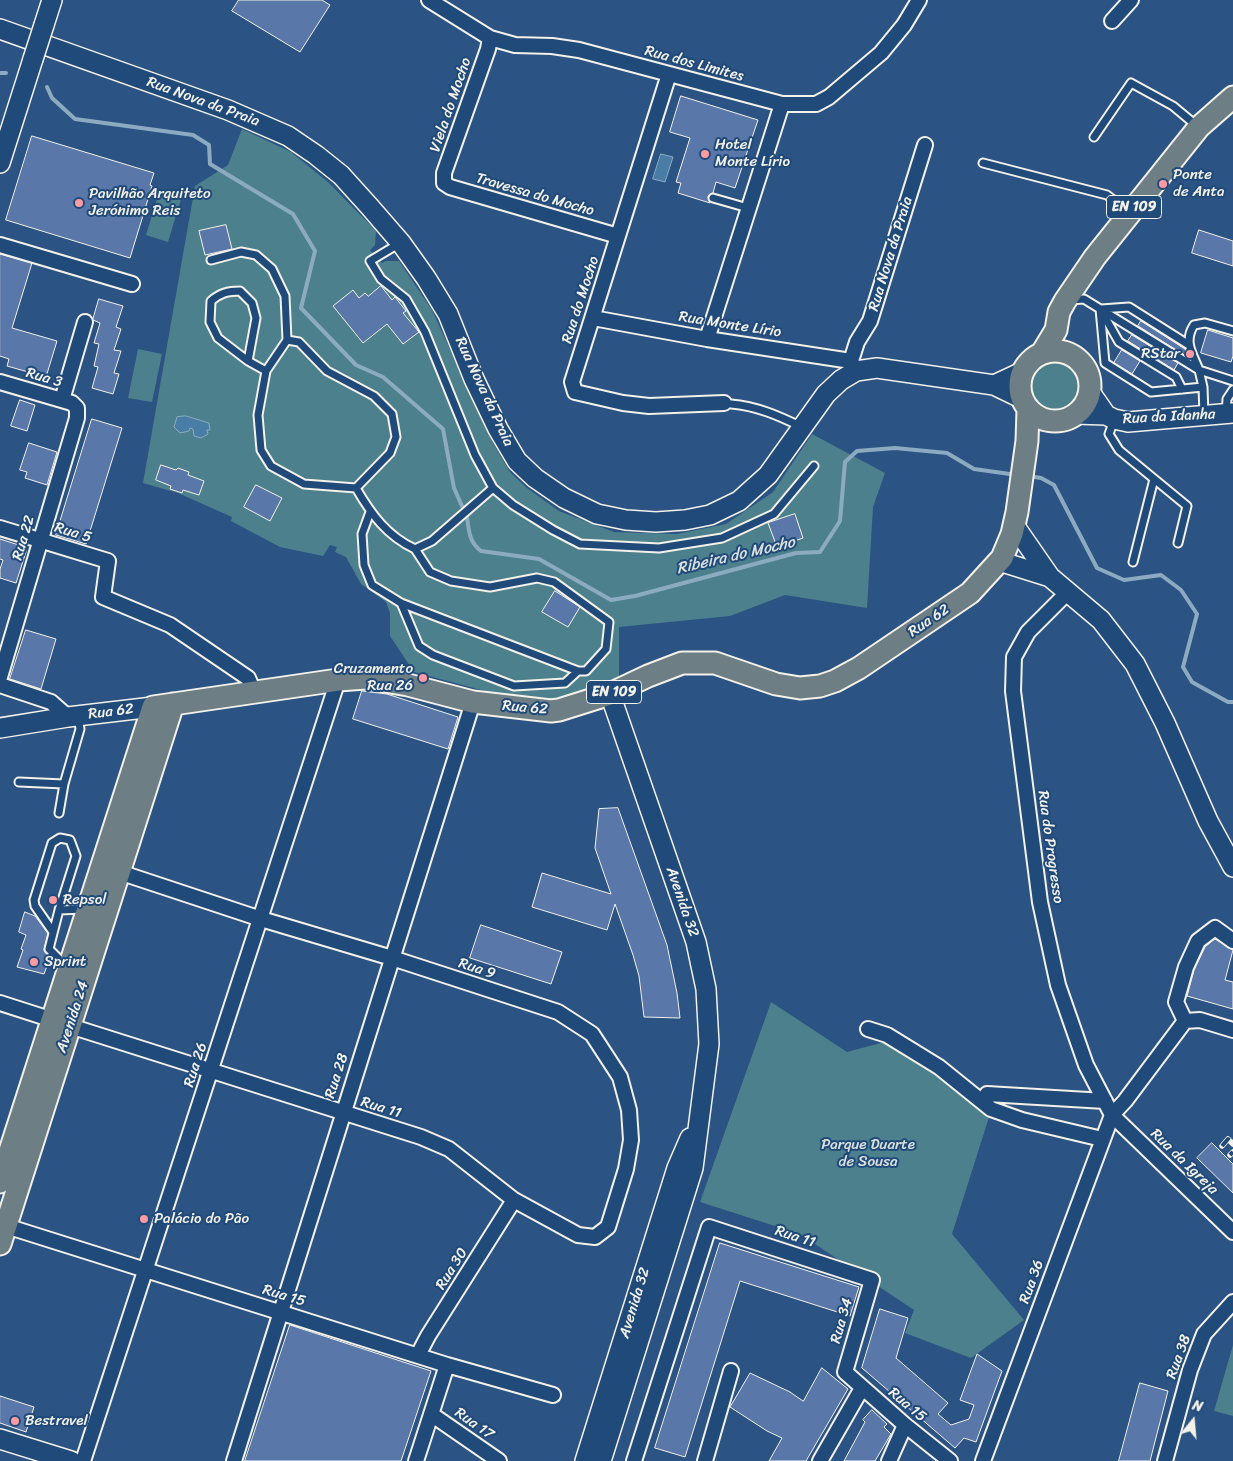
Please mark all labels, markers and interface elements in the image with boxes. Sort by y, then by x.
street label: Rua dos Limites [643,42,745,86]
street label: Viela do Mocho [426,55,476,155]
street label: Rua Nova da Praia [144,73,262,131]
place label: Hotel Monte Lírio [715,136,790,171]
marker: Hotel Monte Lírio [699,148,711,160]
place label: Ponte de Anta [1173,166,1225,201]
street label: Travessa do Mocho [474,170,596,220]
marker: Ponte de Anta [1157,178,1169,190]
place label: Pavilhão Arquiteto Jerónimo Reis [89,185,211,220]
street label: Rua Nova da Praia [865,195,917,313]
road number: EN 109 [1106,196,1162,218]
marker: Pavilhão Arquiteto Jerónimo Reis [73,197,85,209]
street label: Rua do Mocho [558,254,604,346]
street label: Rua Monte Lírio [677,308,783,342]
street label: Rua Nova da Praia [451,334,517,450]
place label: RStar [1141,345,1180,363]
marker: RStar [1184,348,1196,360]
street label: Rua 3 [24,364,64,392]
street label: Rua da Idanha [1122,406,1216,428]
street label: Rua 22 [9,513,39,563]
street label: Rua 5 [52,519,94,547]
water label: Ribeira do Mocho [675,533,797,579]
street label: Rua 62 [905,601,953,641]
place label: Cruzamento Rua 26 [334,660,413,695]
marker: Cruzamento Rua 26 [417,672,429,684]
road number: EN 109 [586,680,642,704]
street label: Rua 62 [501,697,549,719]
street label: Rua 62 [87,700,135,724]
street label: Rua do Progresso [1033,790,1067,904]
street label: Avenida 32 [662,865,702,939]
place label: Repsol [63,891,107,909]
marker: Repsol [47,894,59,906]
place label: Sprint [44,953,86,971]
street label: Rua 9 [456,955,498,983]
marker: Sprint [28,956,40,968]
street label: Avenida 24 [53,979,93,1055]
street label: Rua 26 [180,1040,212,1090]
street label: Rua 28 [321,1051,353,1101]
street label: Rua 11 [359,1093,403,1123]
street label: Rua da Igreja [1146,1125,1222,1199]
park label: Parque Duarte de Sousa [821,1136,915,1171]
place label: Palácio do Pão [154,1210,249,1228]
marker: Palácio do Pão [138,1213,150,1225]
street label: Rua 11 [773,1222,817,1252]
street label: Rua 30 [432,1245,472,1293]
street label: Rua 36 [1016,1258,1048,1306]
street label: Avenida 32 [616,1265,654,1341]
street label: Rua 15 [260,1281,308,1311]
street label: Rua 34 [827,1296,857,1346]
street label: Rua 38 [1163,1332,1195,1382]
street label: Rua 15 [884,1384,930,1426]
text: N [1189,1393,1206,1420]
north arrow [1168,1396,1218,1446]
street label: Rua 17 [451,1404,497,1444]
place label: Bestravel [25,1412,88,1430]
marker: Bestravel [9,1415,21,1427]

